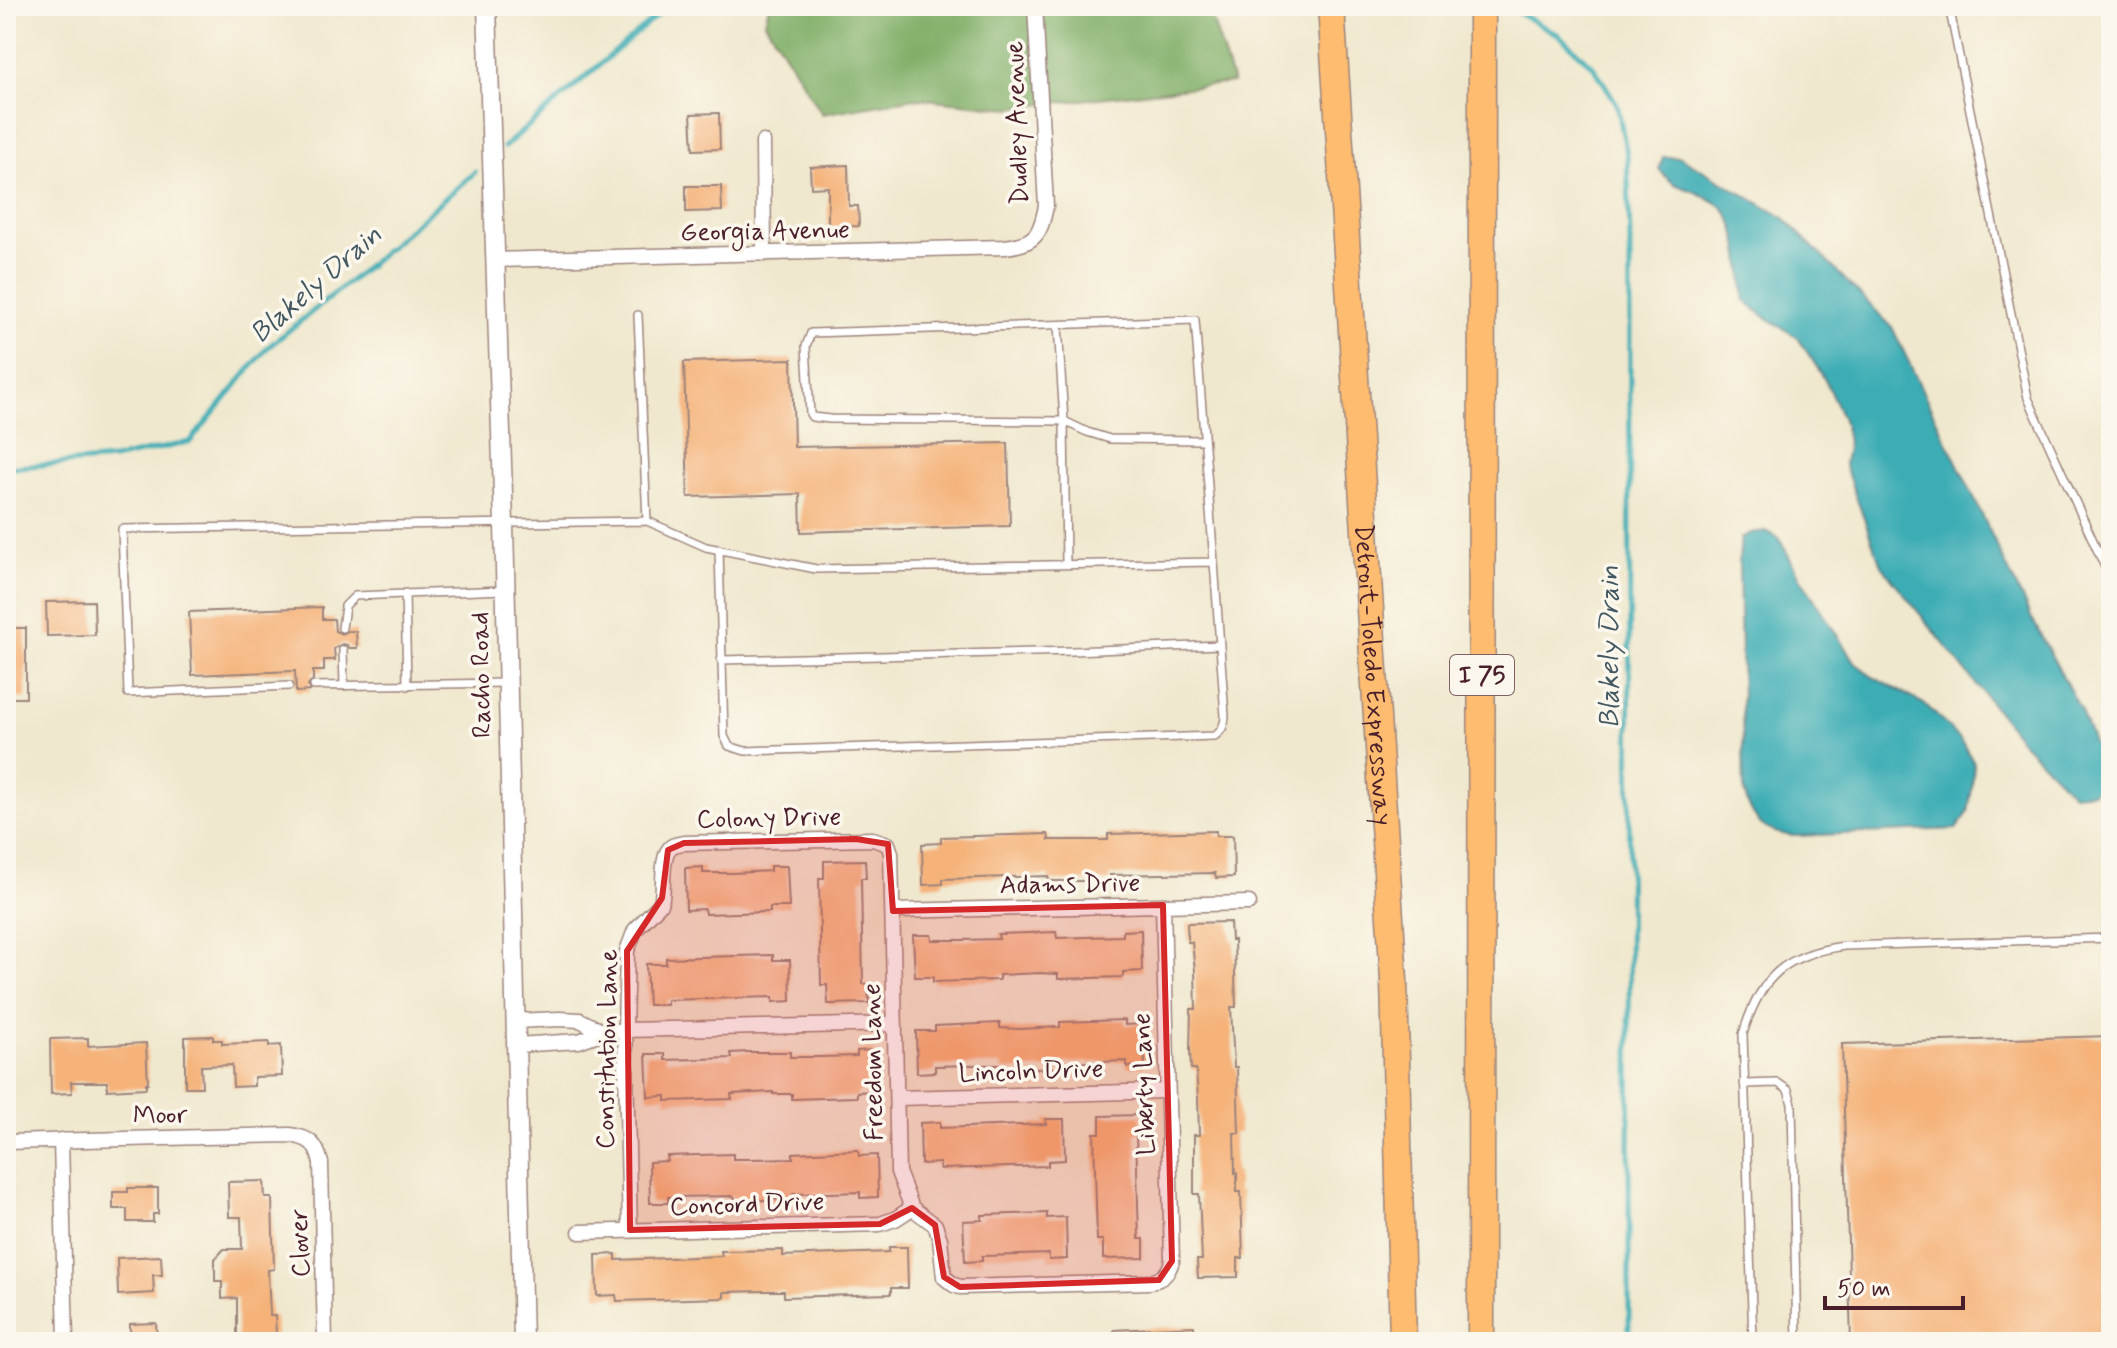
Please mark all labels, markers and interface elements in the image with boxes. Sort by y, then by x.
street label: Dudley Avenue [998,41,1038,205]
street label: Georgia Avenue [680,214,850,252]
water label: Blakely Drain [243,217,390,352]
street label: Detroit-Toledo Expressway [1346,523,1399,827]
water label: Blakely Drain [1592,565,1629,729]
street label: Racho Road [464,611,500,739]
road number: I 75 [1450,655,1514,695]
street label: Colony Drive [696,801,842,837]
street label: Adams Drive [999,867,1141,903]
street label: Constitution Lane [589,949,627,1149]
street label: Freedom Lane [856,983,892,1141]
street label: Liberty Lane [1126,1012,1164,1156]
street label: Lincoln Drive [958,1052,1104,1092]
street label: Moor [132,1099,188,1133]
street label: Concord Drive [669,1185,825,1225]
street label: Clover [283,1208,319,1278]
scale bar [1825,1260,1963,1310]
text: 50 m [1837,1274,1891,1305]

